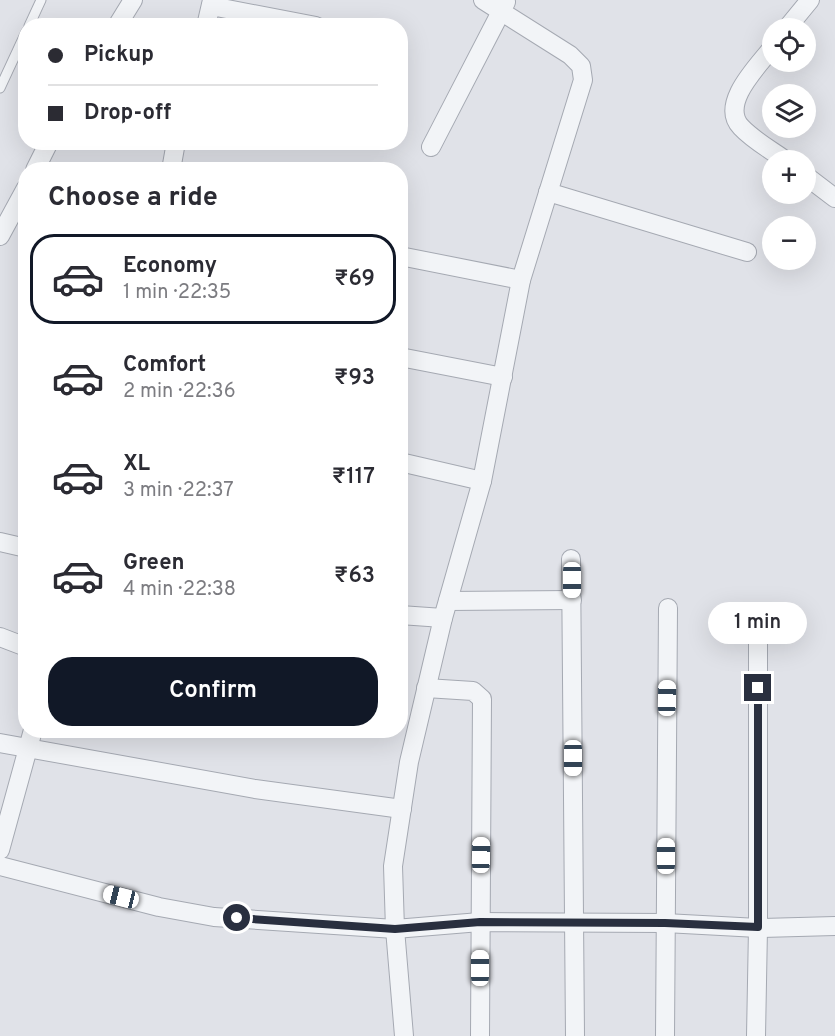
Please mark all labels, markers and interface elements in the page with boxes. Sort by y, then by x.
map controls [762,18,816,270]
button: locate [762,18,816,72]
text: Pickup [84,42,154,69]
button: layers [762,84,816,138]
text: Drop-off [84,100,171,127]
button: + [762,150,816,204]
text: Choose a ride [48,181,218,215]
button: − [762,216,816,270]
icon: car [51,252,105,306]
text: Economy [123,253,217,280]
text: ₹69 [334,266,375,293]
text: 1 min · 22:35 [123,280,231,306]
icon: car [51,351,105,405]
text: Comfort [123,352,206,379]
text: ₹93 [334,365,375,392]
text: 2 min · 22:36 [123,379,236,405]
icon: car [51,450,105,504]
text: XL [123,451,150,478]
text: ₹117 [332,464,375,491]
text: 3 min · 22:37 [123,478,234,504]
icon: car [51,549,105,603]
text: Green [123,550,185,577]
car [563,562,581,598]
text: ₹63 [334,563,375,590]
text: 4 min · 22:38 [123,577,236,603]
callout: 1 min [708,601,807,643]
text: 1 min [734,610,781,636]
button: Confirm [48,657,378,726]
route end [744,674,771,701]
car [658,680,676,716]
car [564,740,582,776]
car [472,837,490,873]
car [657,838,675,874]
car [101,884,141,910]
route start [223,904,250,931]
car [471,950,489,986]

